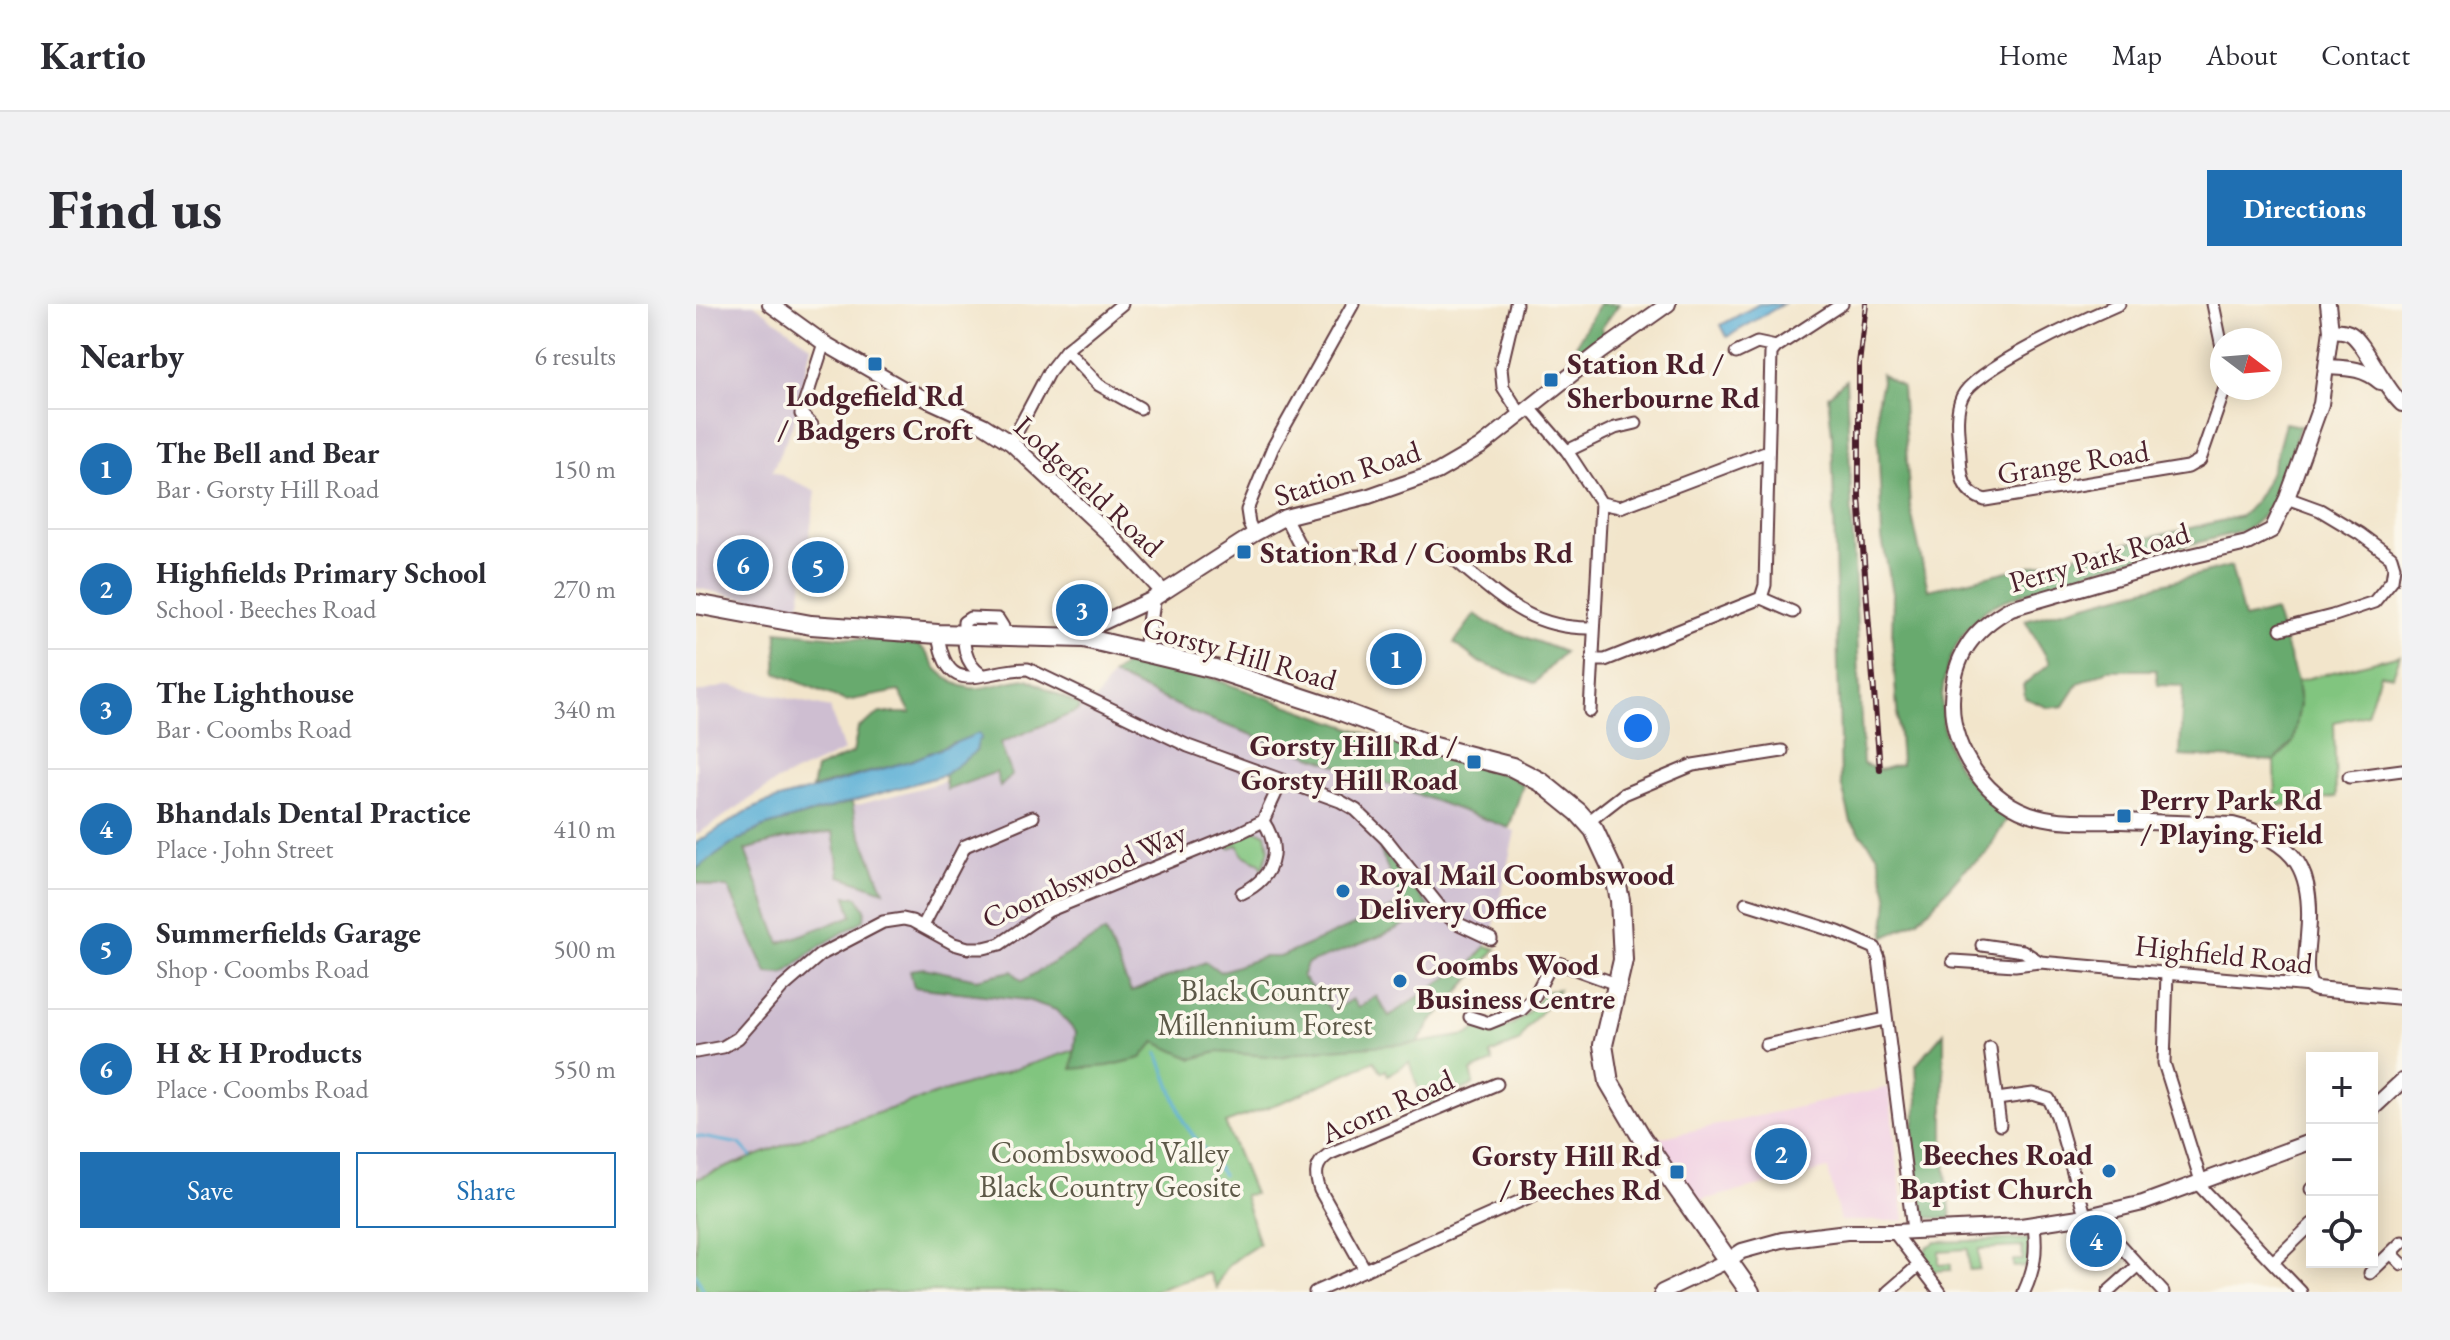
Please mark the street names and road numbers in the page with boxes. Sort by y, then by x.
street label: Lodgefield Road [1006,407,1173,566]
street label: Station Road [1269,431,1426,515]
street label: Grange Road [1994,431,2153,493]
street label: Perry Park Road [2004,512,2194,601]
street label: Gorsty Hill Road [1139,607,1342,700]
street label: Coombswood Way [976,812,1193,937]
street label: Highfield Road [2133,925,2316,983]
street label: Acorn Road [1313,1059,1460,1153]

